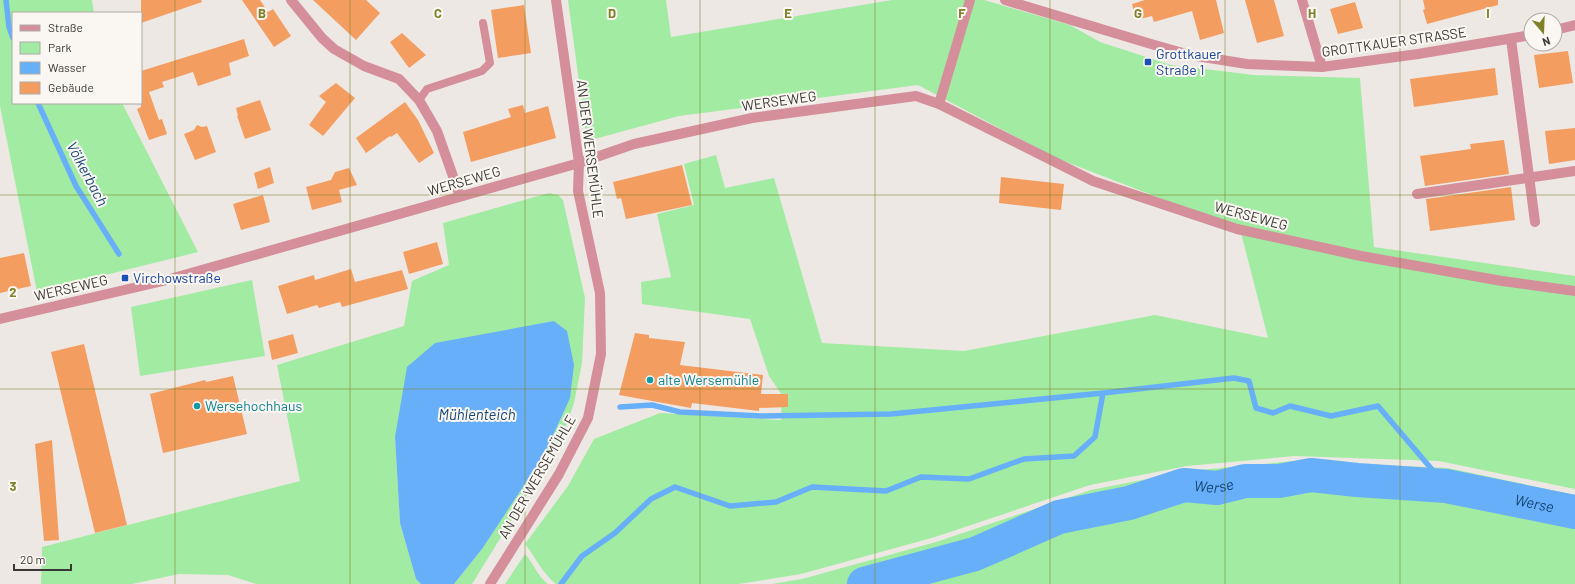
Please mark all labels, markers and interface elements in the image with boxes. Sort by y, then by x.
text: B [258,5,266,21]
text: C [434,5,442,21]
text: D [608,5,616,21]
text: E [784,5,792,21]
text: F [958,5,966,21]
text: G [1134,5,1142,21]
text: H [1308,5,1316,21]
text: I [1486,5,1490,21]
legend [12,12,142,104]
north arrow [1523,12,1563,52]
text: Straße [48,20,83,34]
street label: GROTTKAUER STRASSE [1321,23,1467,60]
text: N [1541,35,1552,49]
text: Park [48,40,72,54]
place label: Grottkauer Straße 1 [1156,45,1221,78]
marker: Grottkauer Straße 1 [1143,57,1153,67]
text: Wasser [48,60,87,74]
street label: AN DER WERSEMÜHLE [574,79,607,219]
text: Gebäude [48,80,94,94]
street label: WERSEWEG [741,87,817,114]
water label: Völkerbach [63,138,112,209]
street label: WERSEWEG [425,162,502,199]
street label: WERSEWEG [1213,198,1290,233]
place label: Virchowstraße [133,269,221,286]
street label: WERSEWEG [32,271,109,304]
marker: Virchowstraße [120,273,130,283]
text: 2 [9,284,17,300]
place label: alte Wersemühle [658,371,759,388]
marker: alte Wersemühle [645,375,655,385]
place label: Wersehochhaus [205,397,302,414]
marker: Wersehochhaus [192,401,202,411]
water label: Mühlenteich [439,405,516,423]
street label: AN DER WERSEMÜHLE [494,412,579,541]
water label: Werse [1193,474,1235,496]
text: 3 [9,478,17,494]
water label: Werse [1513,490,1556,516]
scale bar [14,546,71,572]
text: 20 m [20,552,46,566]

